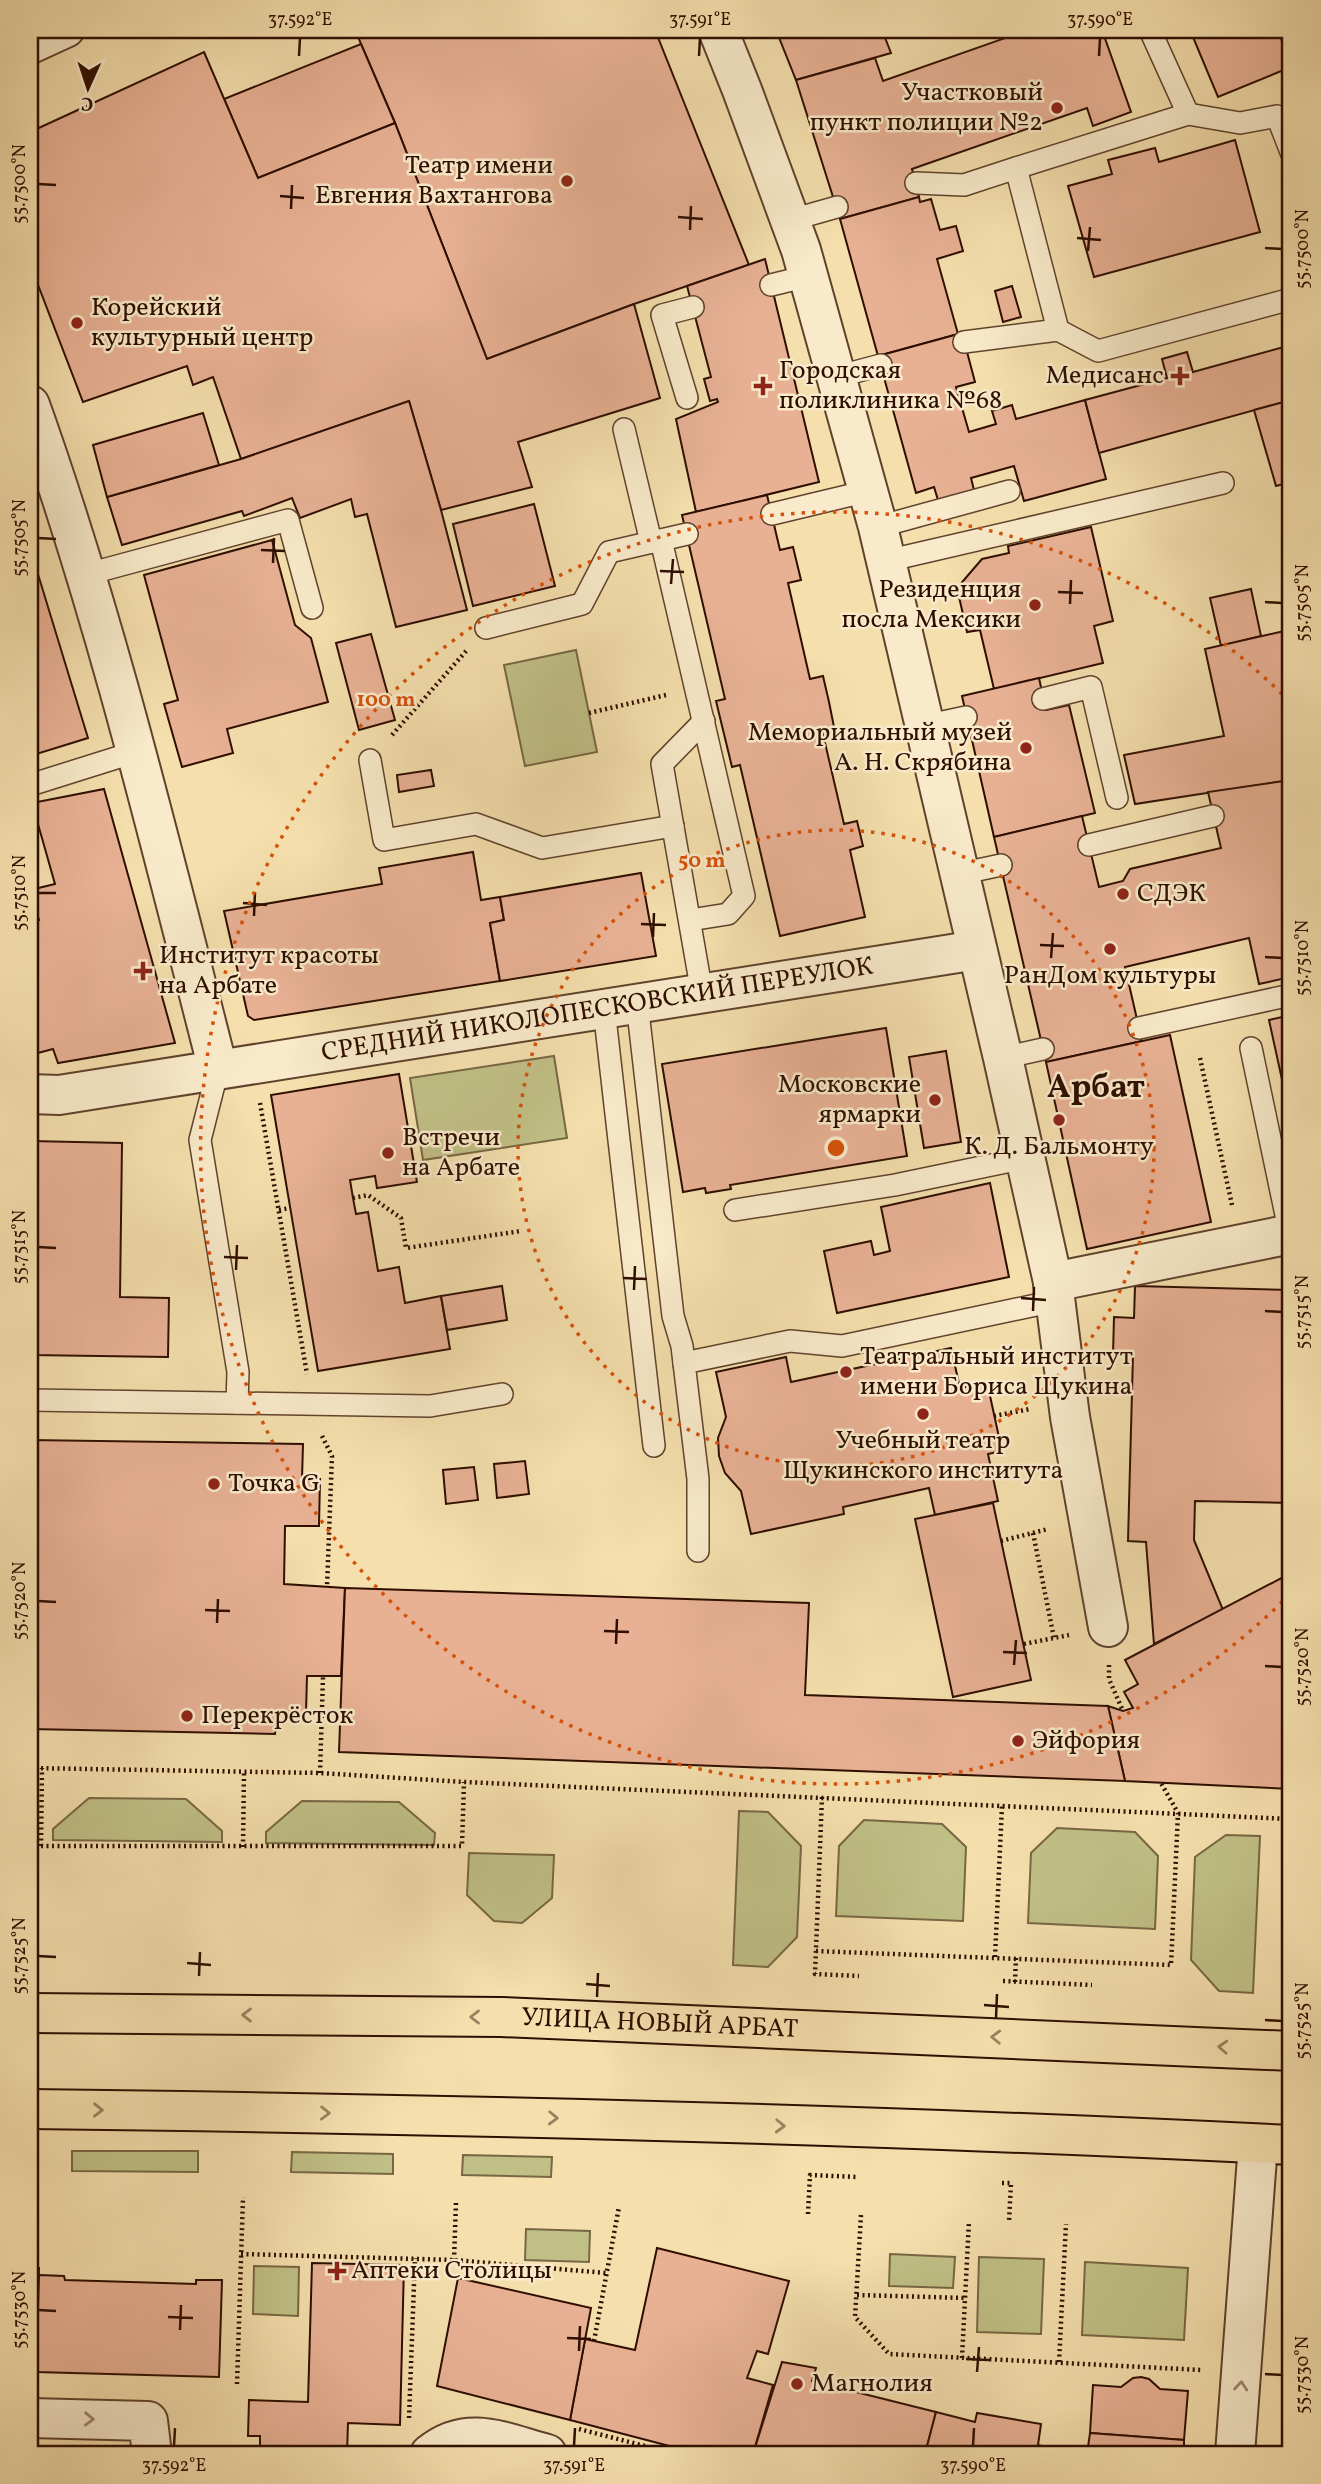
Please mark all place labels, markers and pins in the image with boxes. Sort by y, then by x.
place label: Участковый пункт полиции №2 [810,75,1043,141]
marker: Участковый пункт полиции №2 [1049,100,1065,116]
place label: Театр имени Евгения Вахтангова [315,148,553,214]
marker: Театр имени Евгения Вахтангова [559,173,575,189]
place label: Корейский культурный центр [91,290,313,356]
marker: Корейский культурный центр [69,315,85,331]
place label: Городская поликлиника №68 [779,353,1002,419]
place label: Медисанс [1045,358,1164,394]
marker: Медисанс [1170,366,1190,386]
marker: Городская поликлиника №68 [753,376,773,396]
place label: Резиденция посла Мексики [841,572,1021,638]
marker: Резиденция посла Мексики [1027,597,1043,613]
place label: Мемориальный музей А. Н. Скрябина [748,715,1012,781]
marker: Мемориальный музей А. Н. Скрябина [1018,740,1034,756]
place label: СДЭК [1137,876,1206,912]
marker: СДЭК [1115,886,1131,902]
place label: Институт красоты на Арбате [159,938,379,1004]
marker: РанДом культуры [1102,941,1118,957]
place label: РанДом культуры [1004,958,1216,994]
marker: Институт красоты на Арбате [133,961,153,981]
place label: Московские ярмарки [778,1067,921,1133]
marker: Московские ярмарки [927,1092,943,1108]
marker: К. Д. Бальмонту [1051,1112,1067,1128]
place label: Встречи на Арбате [402,1120,520,1186]
place label: К. Д. Бальмонту [964,1129,1154,1165]
centre of rings [824,1136,848,1160]
marker: Встречи на Арбате [380,1145,396,1161]
place label: Театральный институт имени Бориса Щукина [860,1339,1133,1405]
marker: Театральный институт имени Бориса Щукина [838,1364,854,1380]
marker: Учебный театр Щукинского института [915,1406,931,1422]
place label: Учебный театр Щукинского института [783,1423,1063,1489]
place label: Точка G [228,1466,320,1502]
marker: Точка G [206,1476,222,1492]
place label: Перекрёсток [201,1698,354,1734]
marker: Перекрёсток [179,1708,195,1724]
place label: Эйфория [1032,1723,1140,1759]
marker: Эйфория [1010,1733,1026,1749]
place label: Аптеки Столицы [351,2253,552,2289]
marker: Аптеки Столицы [329,2263,345,2279]
place label: Магнолия [811,2366,933,2402]
marker: Магнолия [789,2376,805,2392]

